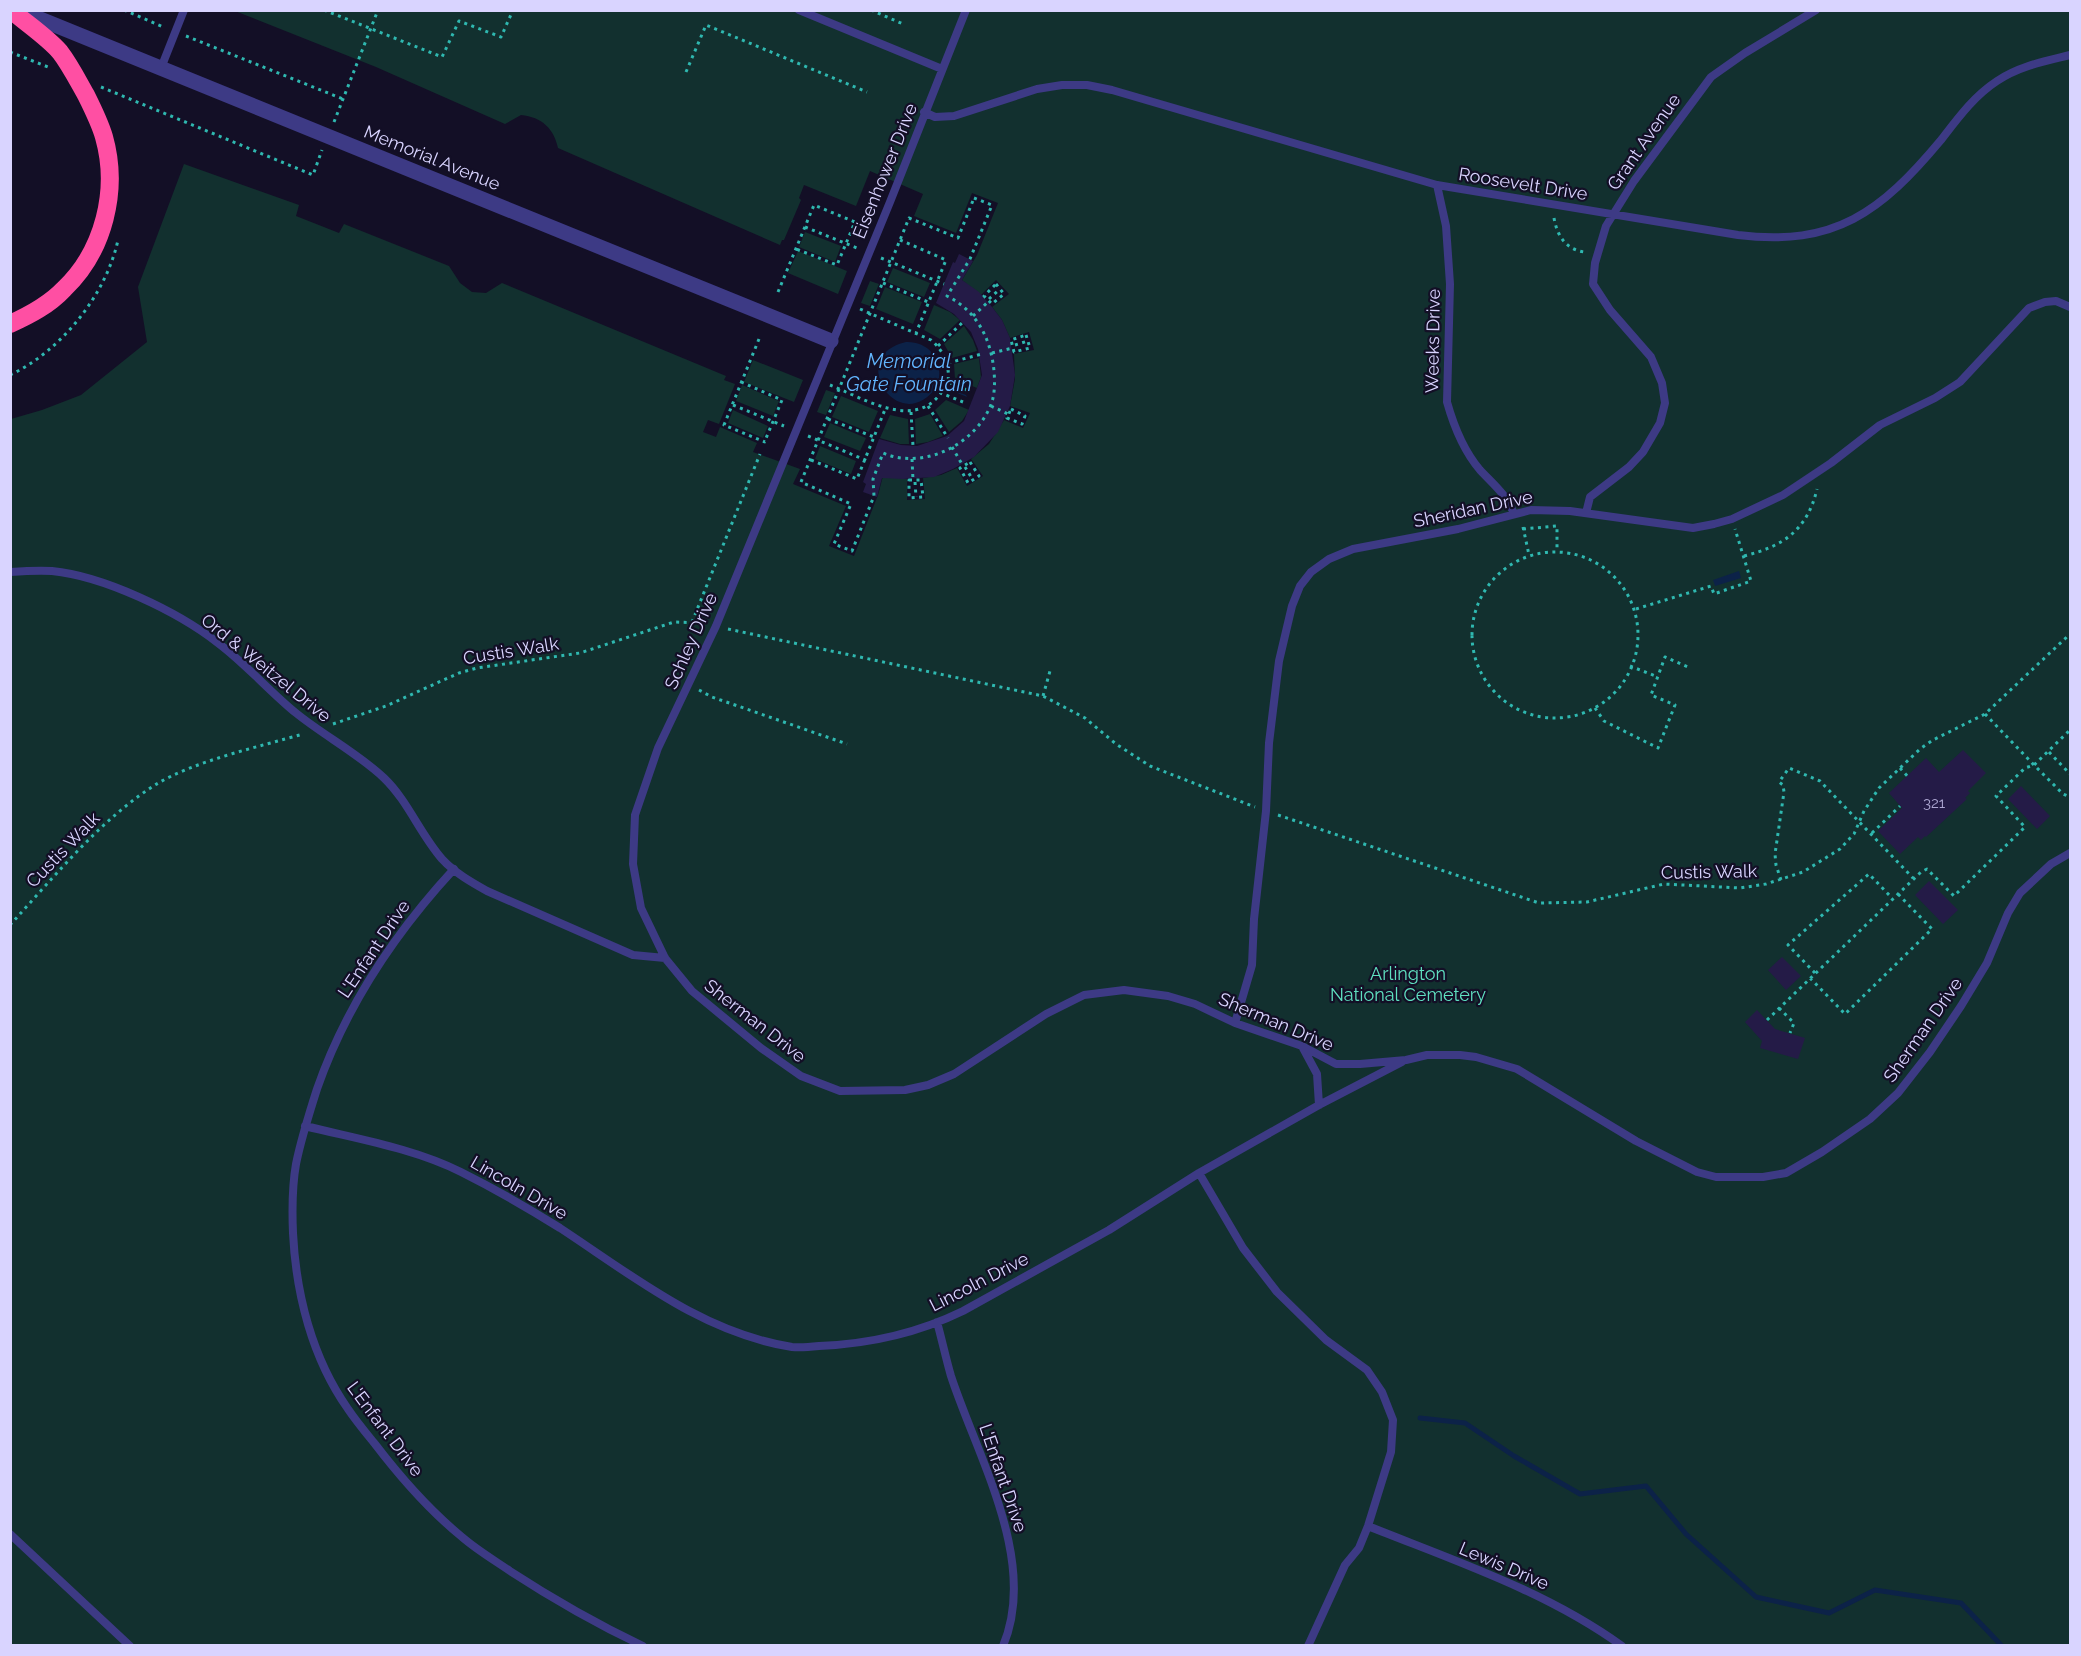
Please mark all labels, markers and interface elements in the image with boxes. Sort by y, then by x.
street label: Grant Avenue [1603,89,1685,194]
street label: Eisenhower Drive [848,100,921,241]
street label: Memorial Avenue [361,121,504,195]
street label: Roosevelt Drive [1457,163,1589,204]
street label: Weeks Drive [1421,288,1444,393]
water label: Memorial Gate Fountain [846,349,972,396]
street label: Sheridan Drive [1411,486,1535,531]
street label: Schley Drive [660,589,721,692]
street label: Ord & Weitzel Drive [197,609,336,727]
street label: Custis Walk [462,633,561,668]
house number: 321 [1923,794,1946,812]
street label: Custis Walk [22,807,104,892]
street label: Custis Walk [1661,860,1758,883]
street label: L'Enfant Drive [333,896,414,1002]
park label: Arlington National Cemetery [1330,963,1486,1005]
street label: Sherman Drive [1879,973,1967,1086]
street label: Sherman Drive [701,975,810,1067]
street label: Sherman Drive [1216,988,1337,1055]
street label: Lincoln Drive [467,1151,572,1224]
street label: Lincoln Drive [926,1247,1032,1316]
street label: L'Enfant Drive [343,1377,428,1481]
street label: L'Enfant Drive [975,1421,1032,1535]
street label: Lewis Drive [1456,1537,1553,1594]

